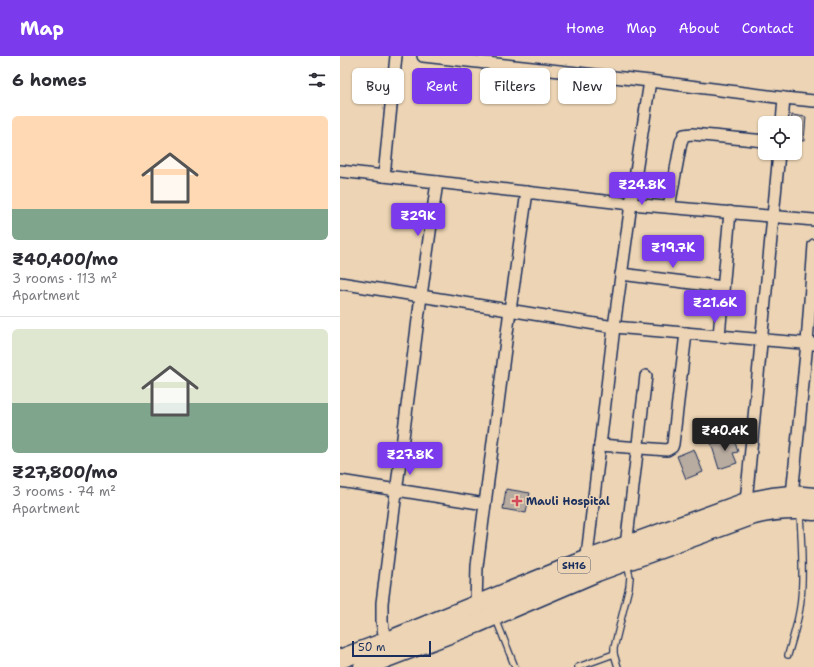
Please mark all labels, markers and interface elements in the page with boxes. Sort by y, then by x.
text: Map [20,16,64,41]
text: Home [566,19,605,37]
text: Map [627,19,657,37]
text: About [679,19,720,37]
text: Contact [742,19,794,37]
chip: Buy [352,68,404,104]
chip: Rent [412,68,472,104]
chip: Filters [480,68,550,104]
chip: New [558,68,616,104]
text: 6 homes [12,69,87,91]
icon: filters [306,69,328,91]
map controls [758,116,802,160]
button: locate [758,116,802,160]
icon: home [134,142,206,214]
pin: ₹24.8K [609,172,675,206]
text: ₹24.8K [618,176,666,193]
pin: ₹29K [394,203,442,237]
text: ₹29K [400,207,436,224]
pin: ₹19.7K [640,235,706,269]
text: ₹19.7K [651,239,695,256]
text: ₹40,400/mo [12,248,118,270]
text: 3 rooms · 113 m² [12,270,117,287]
text: Apartment [12,287,80,304]
pin: ₹21.6K [682,290,748,324]
text: ₹21.6K [693,294,737,311]
icon: home [134,355,206,427]
pin: ₹40.4K [692,418,758,452]
text: ₹40.4K [701,422,749,439]
pin: ₹27.8K [377,442,443,476]
text: ₹27.8K [386,446,434,463]
text: ₹27,800/mo [12,461,118,483]
text: 3 rooms · 74 m² [12,483,116,500]
place label: Mauli Hospital [526,494,610,509]
marker: Mauli Hospital [511,495,523,507]
text: Apartment [12,500,80,517]
road number: SH16 [558,557,590,573]
scale bar [352,639,431,658]
text: 50 m [358,640,386,655]

